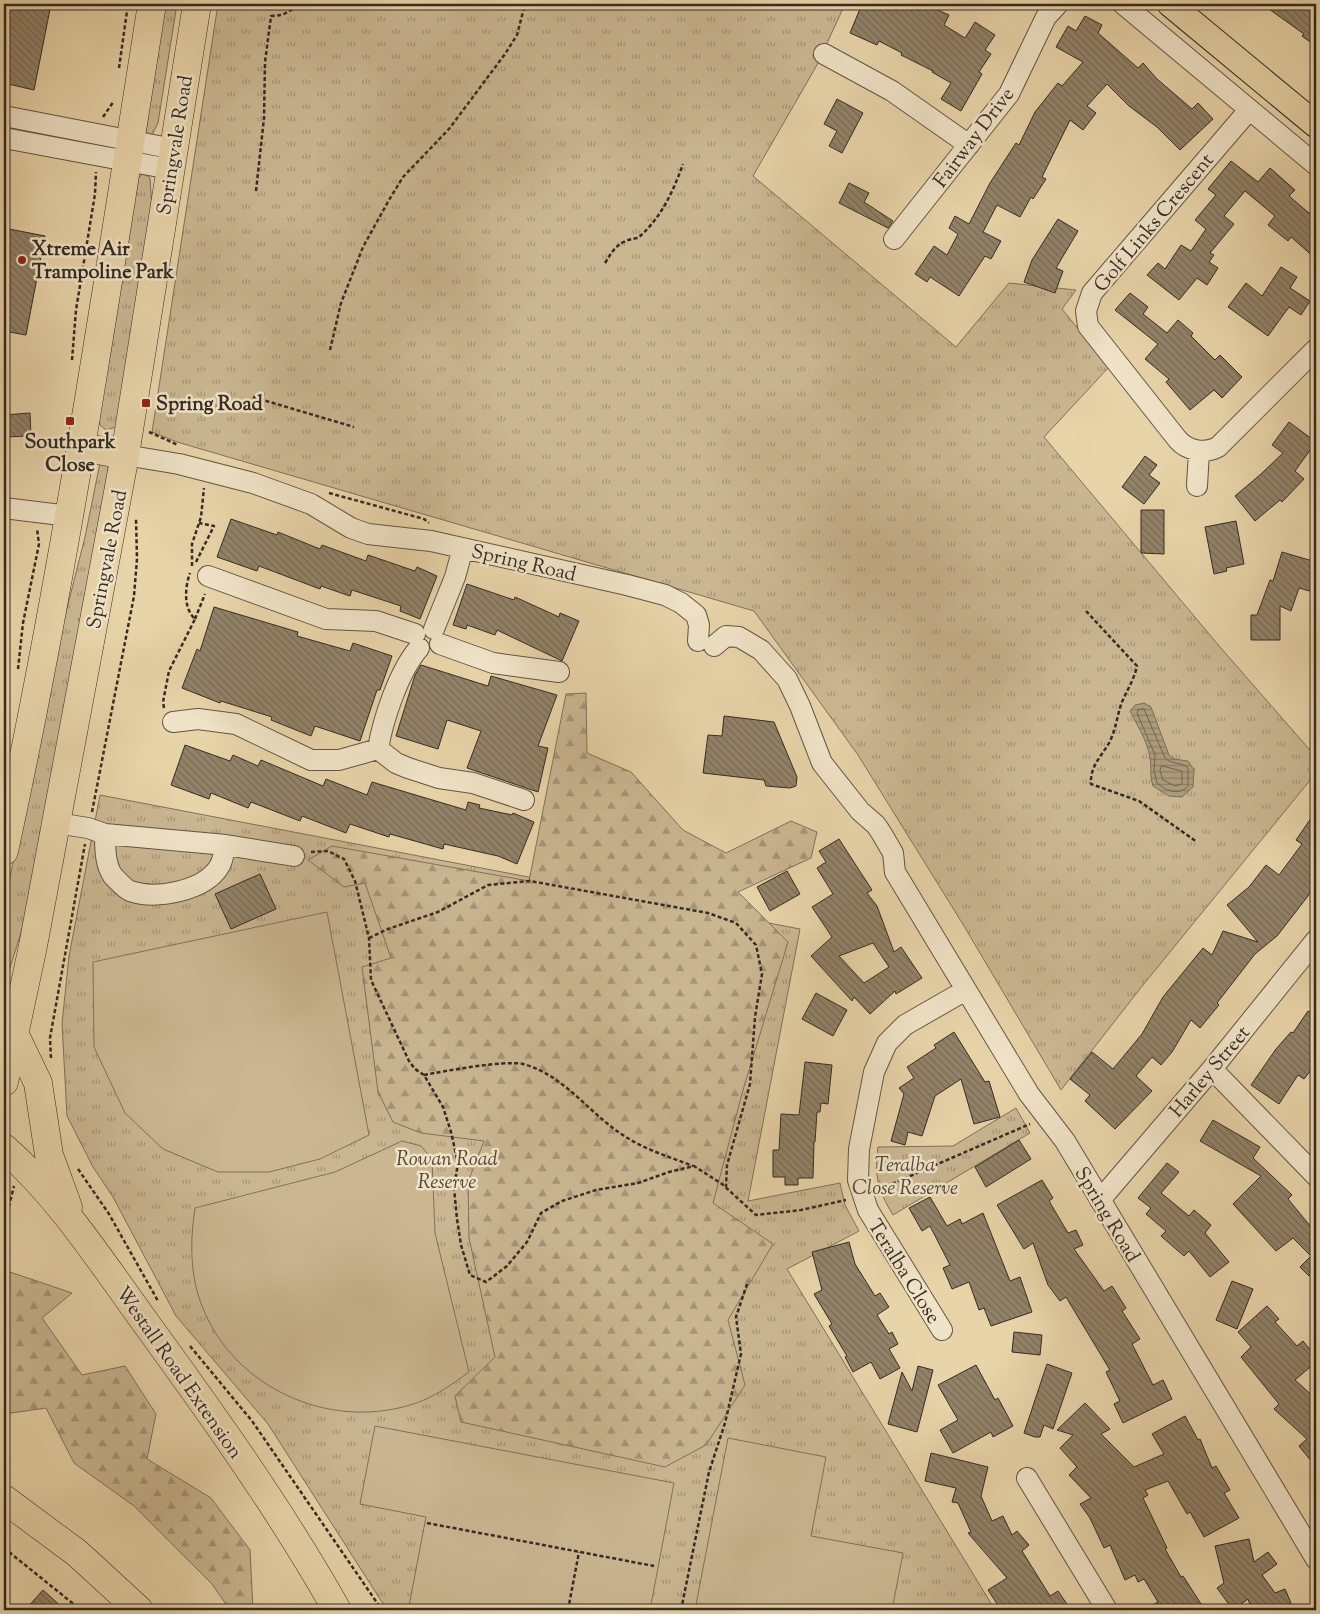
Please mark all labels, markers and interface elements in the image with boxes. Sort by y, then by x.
street label: Springvale Road [151,73,202,217]
street label: Fairway Drive [928,82,1022,195]
street label: Golf Links Crescent [1088,148,1222,300]
place label: Xtreme Air Trampoline Park [32,236,174,288]
marker: Xtreme Air Trampoline Park [16,254,28,266]
place label: Spring Road [156,391,263,420]
marker: Spring Road [140,397,152,409]
marker: Southpark Close [64,415,76,427]
place label: Southpark Close [24,429,116,481]
street label: Springvale Road [81,487,136,632]
street label: Spring Road [468,538,579,591]
street label: Harley Street [1164,1020,1258,1125]
park label: Rowan Road Reserve [396,1146,498,1198]
park label: Teralba Close Reserve [852,1152,958,1204]
street label: Spring Road [1066,1162,1146,1269]
street label: Teralba Close [859,1215,946,1330]
street label: Westall Road Extension [107,1281,249,1466]

